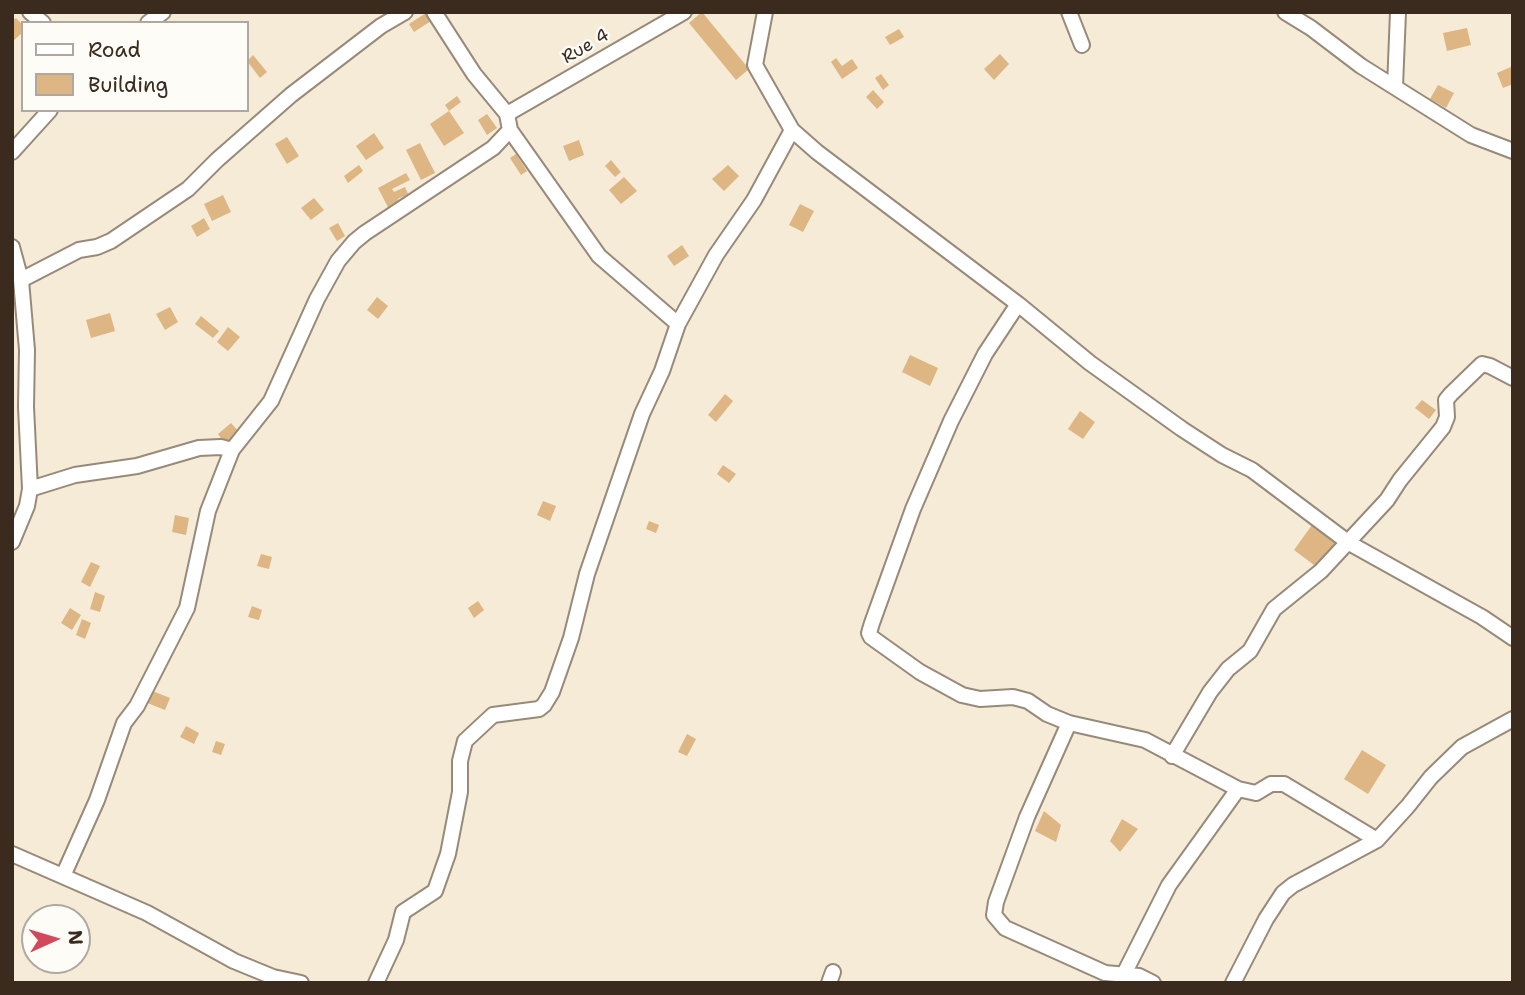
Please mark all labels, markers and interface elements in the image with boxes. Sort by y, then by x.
legend [21,21,248,112]
street label: Rue 4 [558,25,614,69]
text: Road [88,36,141,64]
text: Building [88,71,168,99]
north arrow [21,904,91,974]
text: N [62,929,88,946]

